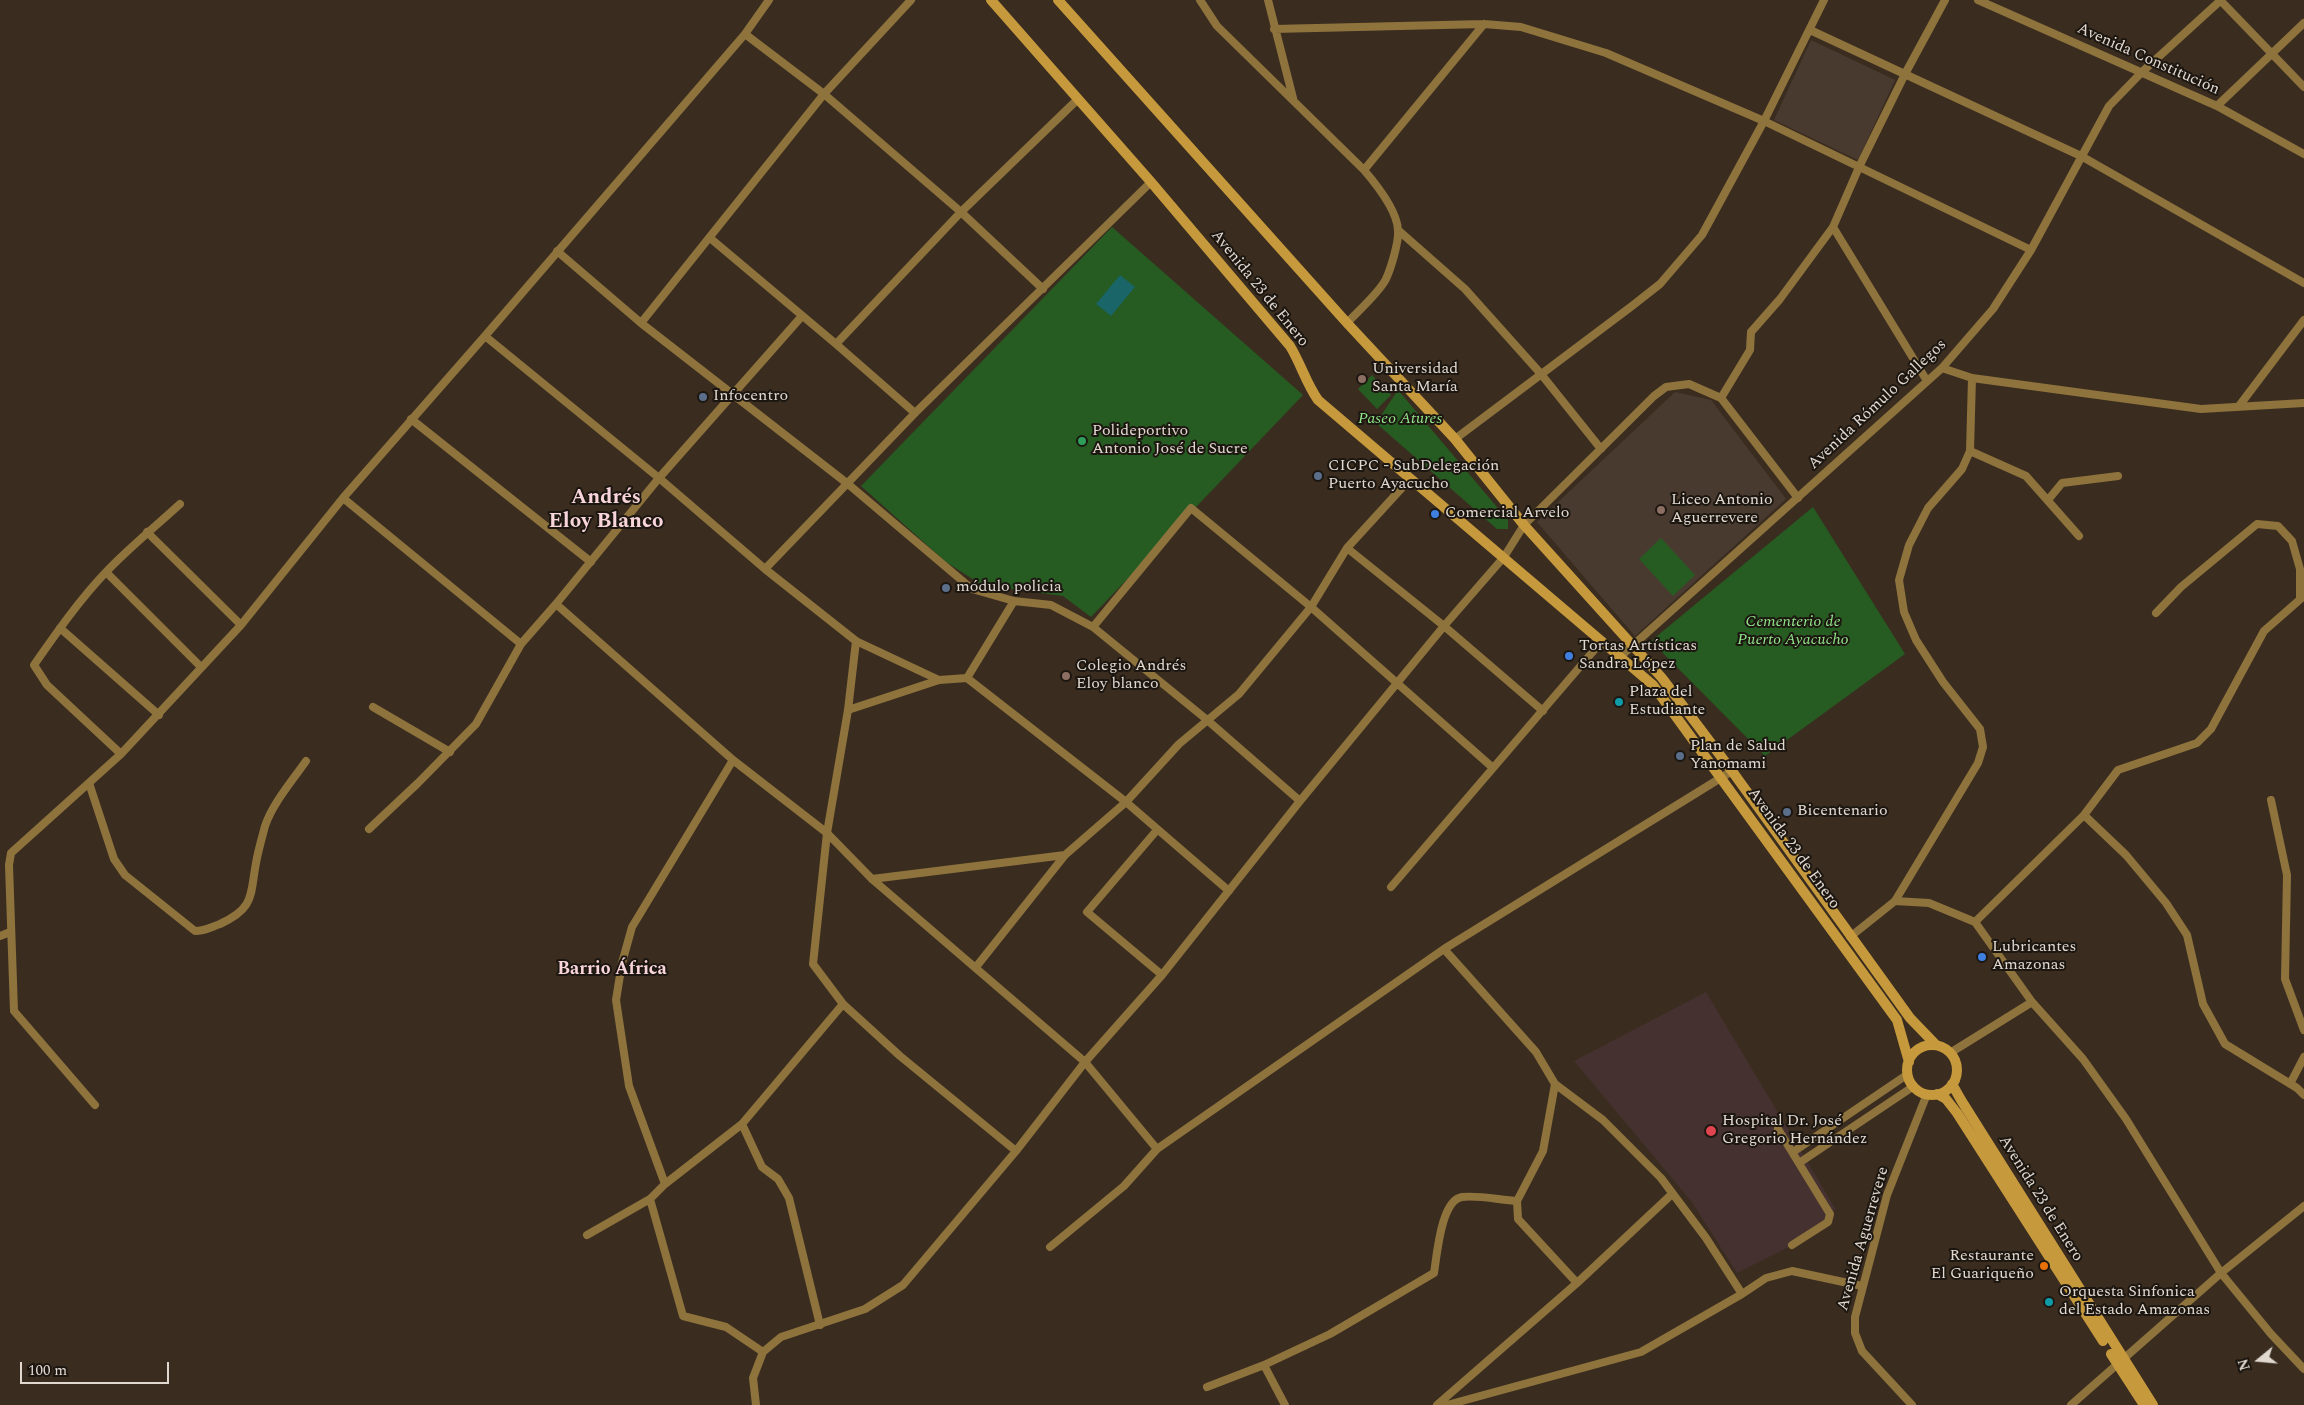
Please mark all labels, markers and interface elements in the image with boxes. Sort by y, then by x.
street label: Avenida Constitución [2074,20,2222,100]
street label: Avenida 23 de Enero [1206,227,1312,351]
street label: Avenida Rómulo Gallegos [1805,336,1951,474]
place label: Universidad Santa María [1372,360,1458,398]
marker: Universidad Santa María [1356,373,1368,385]
place label: Infocentro [713,387,788,407]
marker: Infocentro [697,391,709,403]
park label: Paseo Atures [1358,410,1442,430]
place label: Polideportivo Antonio José de Sucre [1092,422,1248,460]
marker: Polideportivo Antonio José de Sucre [1076,435,1088,447]
place label: CICPC - SubDelegación Puerto Ayacucho [1328,457,1499,495]
marker: CICPC - SubDelegación Puerto Ayacucho [1312,470,1324,482]
district label: Andrés Eloy Blanco [549,486,663,536]
place label: Liceo Antonio Aguerrevere [1671,491,1773,529]
place label: Comercial Arvelo [1445,504,1569,524]
marker: Liceo Antonio Aguerrevere [1655,504,1667,516]
marker: Comercial Arvelo [1429,508,1441,520]
place label: módulo policia [956,578,1062,598]
marker: módulo policia [940,582,952,594]
park label: Cementerio de Puerto Ayacucho [1737,613,1849,651]
place label: Tortas Artísticas Sandra López [1579,637,1697,675]
marker: Tortas Artísticas Sandra López [1563,650,1575,662]
place label: Colegio Andrés Eloy blanco [1076,657,1186,695]
marker: Colegio Andrés Eloy blanco [1060,670,1072,682]
place label: Plaza del Estudiante [1629,683,1705,721]
marker: Plaza del Estudiante [1613,696,1625,708]
place label: Plan de Salud Yanomami [1690,737,1786,775]
marker: Plan de Salud Yanomami [1674,750,1686,762]
street label: Avenida 23 de Enero [1743,785,1843,913]
place label: Bicentenario [1797,802,1888,822]
marker: Bicentenario [1781,806,1793,818]
place label: Lubricantes Amazonas [1992,938,2077,976]
marker: Lubricantes Amazonas [1976,951,1988,963]
district label: Barrio África [557,959,667,981]
place label: Hospital Dr. José Gregorio Hernández [1722,1112,1867,1150]
marker: Hospital Dr. José Gregorio Hernández [1704,1124,1718,1138]
street label: Avenida 23 de Enero [1993,1132,2087,1266]
street label: Avenida Aguerrevere [1834,1165,1894,1313]
place label: Restaurante El Guariqueño [1931,1247,2034,1285]
marker: Restaurante El Guariqueño [2038,1260,2050,1272]
place label: Orquesta Sinfonica del Estado Amazonas [2059,1283,2210,1321]
marker: Orquesta Sinfonica del Estado Amazonas [2043,1296,2055,1308]
north arrow [2234,1335,2284,1385]
scale bar [22,1352,171,1384]
text: N [2232,1356,2256,1373]
text: 100 m [28,1359,67,1382]

